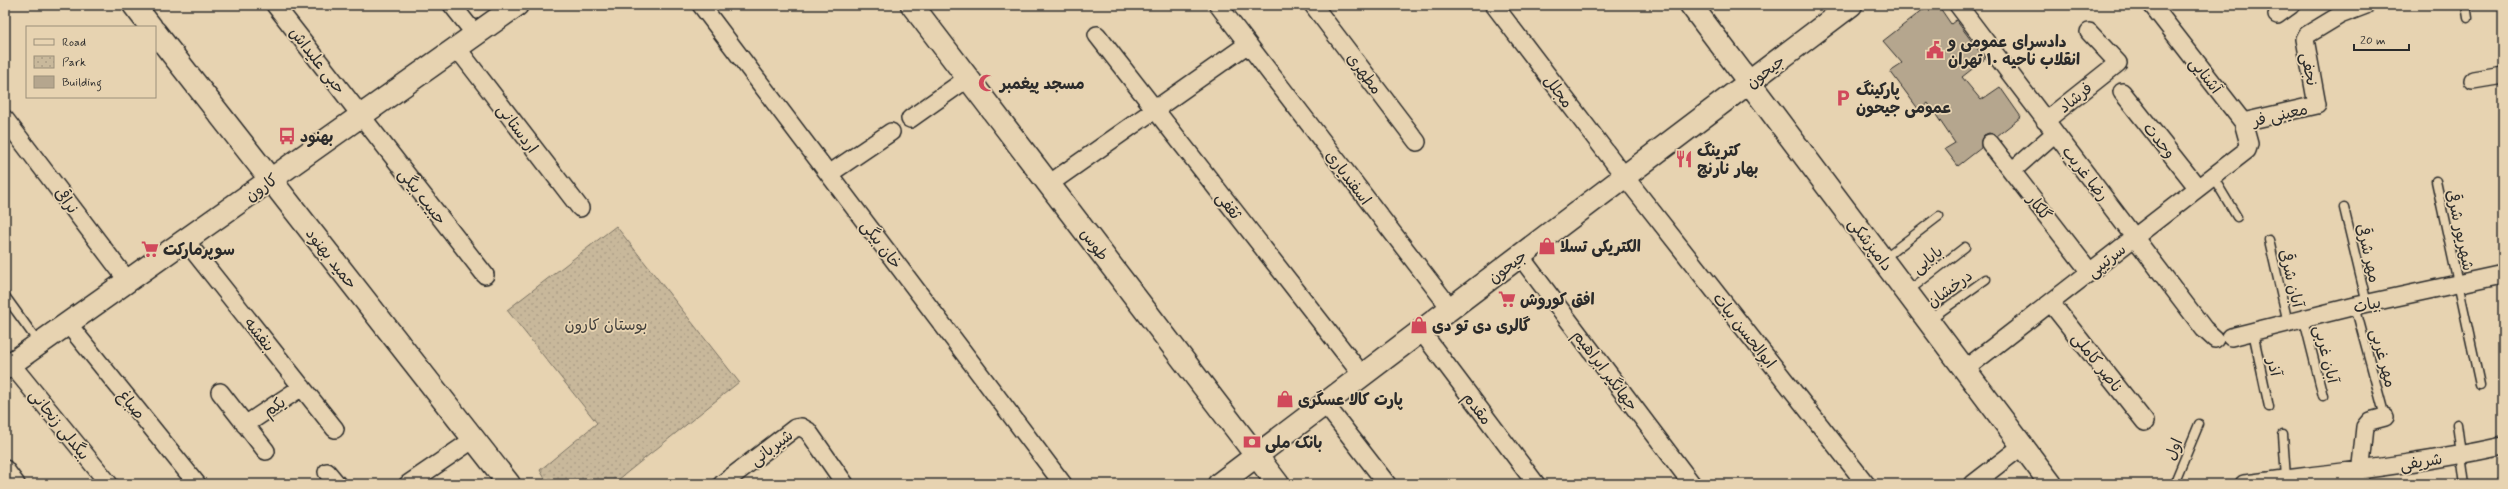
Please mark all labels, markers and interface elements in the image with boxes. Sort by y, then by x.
street label: حبی علیداش [284,23,350,99]
legend [26,26,156,98]
scale bar [2354,26,2409,52]
place label: دادسرای عمومی و انقلاب ناحیه ۱۰ تهران [1947,32,2080,71]
text: 20 m [2360,33,2386,49]
text: Road [62,35,86,51]
public building icon: دادسرای عمومی و انقلاب ناحیه ۱۰ تهران [1925,40,1945,60]
street label: مطهری [1341,49,1386,99]
street label: جیحون [1742,51,1790,94]
street label: نجفی [2295,51,2322,88]
street label: آشنایی [2184,53,2226,99]
text: Park [62,55,86,71]
street label: مجلل [1538,71,1577,113]
mosque icon: مسجد پیغمبر [977,73,997,93]
place label: مسجد پیغمبر [998,74,1084,95]
text: Building [62,75,102,92]
street label: فرشاد [2055,78,2097,118]
place label: پارکینگ عمومی جیحون [1856,80,1952,119]
parking icon: پارکینگ عمومی جیحون [1833,88,1853,108]
street label: معینی فر [2249,99,2310,132]
street label: اردستانی [491,100,542,158]
street label: وحدت [2138,119,2180,163]
bus stop icon: بهنود [277,126,297,146]
place label: بهنود [300,127,333,148]
place label: کترینگ بهار نارنج [1697,141,1758,180]
street label: رضا غریب [2057,142,2113,206]
street label: اسفندیاری [1320,146,1375,210]
restaurant icon: کترینگ بهار نارنج [1674,149,1694,169]
street label: حبیب بیگی [393,164,451,230]
street label: کارون [241,170,282,207]
street label: نراقی [49,183,83,218]
street label: ثقفی [1210,188,1246,225]
street label: شهریور شرقی [2441,188,2479,273]
street label: گلکار [2021,189,2056,226]
street label: دامپزشکی [1843,214,1897,276]
street label: خان بیگی [855,216,906,274]
street label: مهر شرقی [2351,221,2386,285]
street label: حمید بهنود [300,224,361,294]
street label: طوس [1075,224,1113,266]
shop icon: الکتریکی تسلا [1537,236,1557,256]
place label: الکتریکی تسلا [1560,237,1641,258]
supermarket icon: سوپرمارکت [140,239,160,259]
street label: سرتیپی [2083,239,2131,283]
place label: سوپرمارکت [163,240,235,261]
street label: بابایی [1908,241,1948,279]
street label: جیحون [1484,246,1532,289]
street label: آبان شرقی [2274,247,2309,310]
street label: درخشان [1923,266,1977,313]
supermarket icon: افق کوروش [1497,289,1517,309]
street label: ابوالحسن بیات [1708,289,1780,373]
place label: افق کوروش [1520,290,1595,311]
street label: بیات [2351,292,2383,319]
street label: بنفشه [239,313,279,356]
park label: بوستان کارون [564,315,648,336]
shop icon: گالری دی تو دی [1409,315,1429,335]
place label: گالری دی تو دی [1432,316,1530,337]
street label: آبان غربی [2308,323,2343,387]
street label: جهانگیر ابراهیم [1567,326,1642,416]
street label: مهر غربی [2365,327,2400,390]
street label: ناصر کاملی [2067,328,2127,397]
street label: آذر [2261,354,2286,379]
street label: بیگدلی زنجانی [24,385,94,465]
street label: صباغ [112,386,149,424]
street label: مقدم [1457,388,1496,430]
shop icon: پارت کالا عسگری [1275,389,1295,409]
place label: پارت کالا عسگری [1298,390,1403,411]
street label: یکم [260,392,291,423]
street label: شیربانی [746,425,798,471]
bank icon: بانک ملی [1242,432,1262,452]
place label: بانک ملی [1265,433,1322,454]
street label: اول [2160,435,2188,464]
street label: شریفی [2398,449,2444,476]

